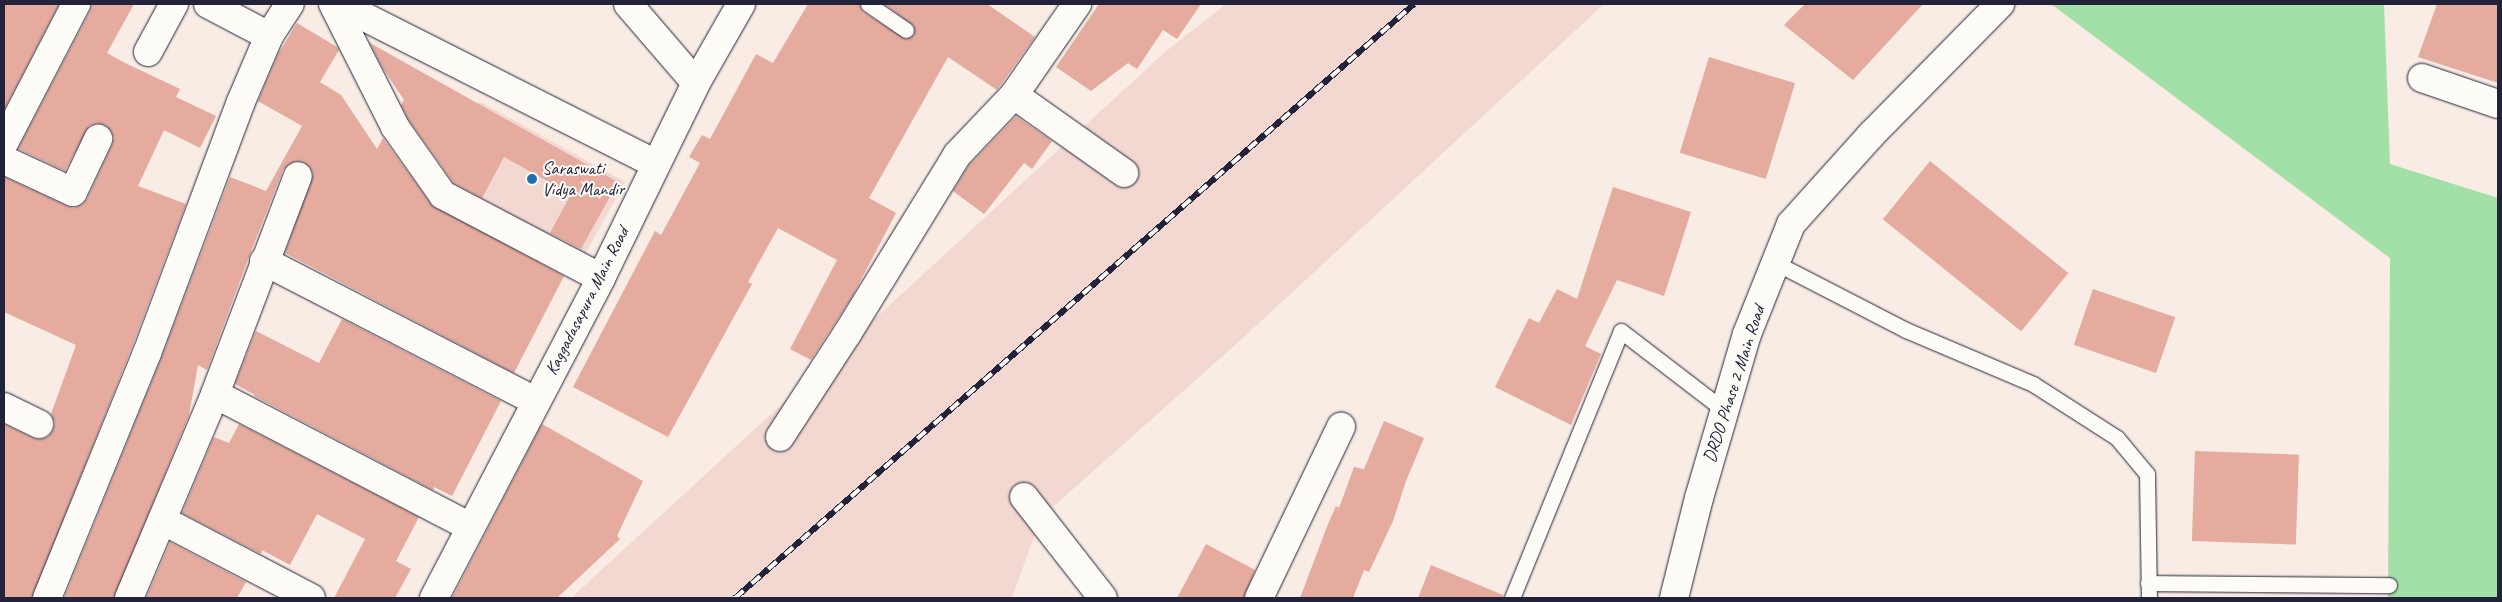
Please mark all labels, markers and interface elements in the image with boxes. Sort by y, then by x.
place label: Saraswati Vidya Mandir [542,158,625,200]
marker: Saraswati Vidya Mandir [526,173,538,185]
street label: Kaggadasapura Main Road [540,223,634,379]
street label: DRDO Phase 2 Main Road [1698,303,1770,465]

